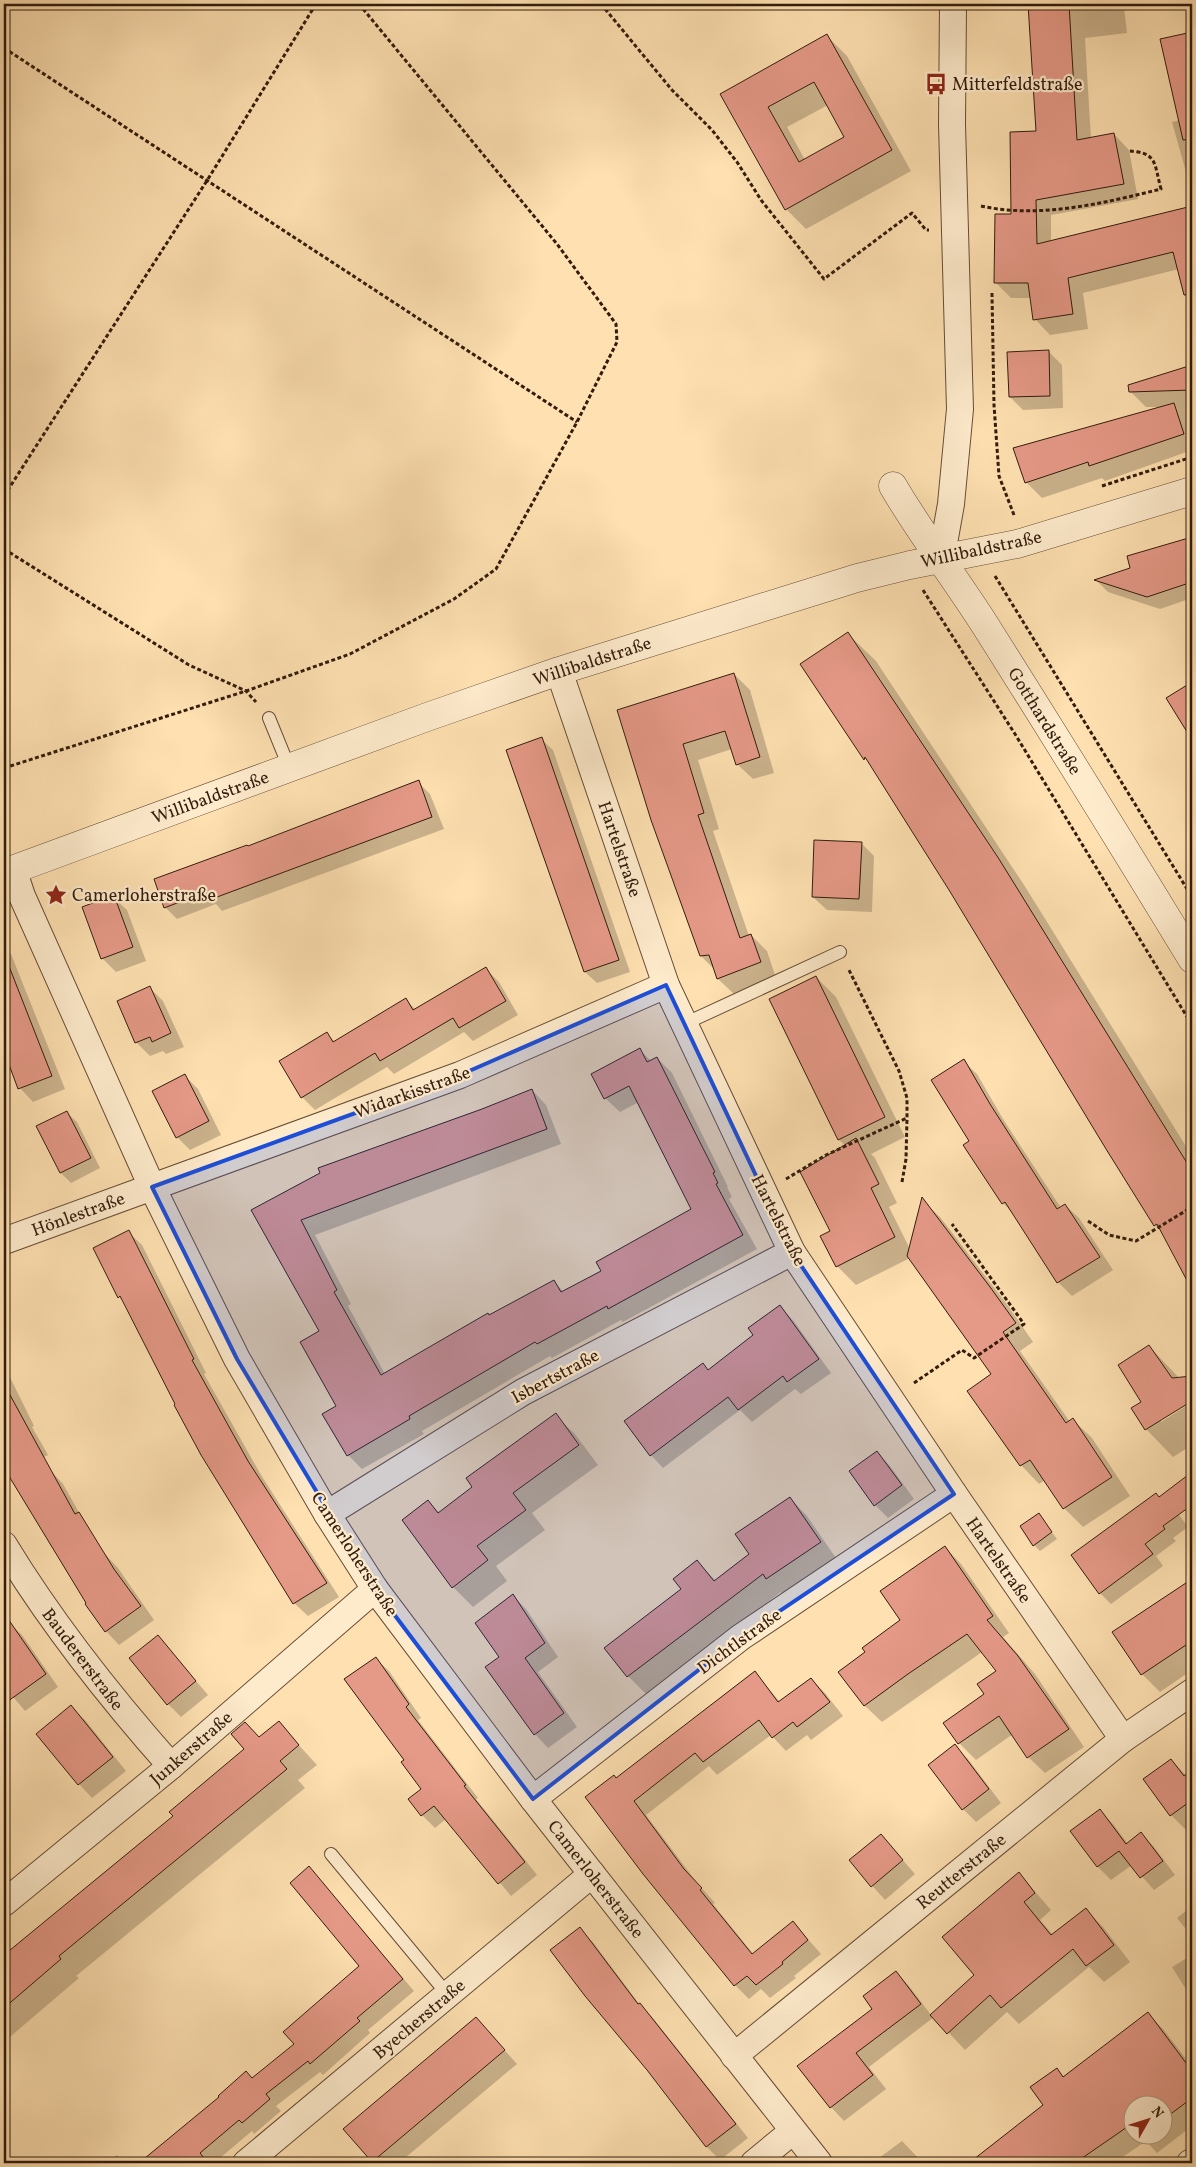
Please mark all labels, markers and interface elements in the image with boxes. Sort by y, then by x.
bus stop icon: Mitterfeldstraße [923,71,949,97]
place label: Mitterfeldstraße [952,73,1083,98]
street label: Willibaldstraße [918,525,1044,576]
street label: Willibaldstraße [530,631,655,693]
street label: Gotthardstraße [1001,663,1087,780]
street label: Willibaldstraße [148,766,273,831]
street label: Hartelstraße [590,798,647,901]
place icon: Camerloherstraße [43,882,69,908]
place label: Camerloherstraße [72,884,216,909]
street label: Widarkisstraße [351,1061,474,1126]
street label: Hartelstraße [744,1170,811,1271]
street label: Hönlestraße [28,1187,129,1244]
street label: Isbertstraße [507,1344,604,1411]
street label: Camerloherstraße [304,1488,403,1622]
street label: Hartelstraße [959,1513,1037,1609]
street label: Baudererstraße [35,1603,129,1716]
street label: Dichtlstraße [693,1603,787,1681]
street label: Junkerstraße [145,1706,239,1792]
street label: Camerloherstraße [541,1815,649,1944]
street label: Reutterstraße [912,1828,1012,1916]
street label: Byecherstraße [368,1974,471,2066]
north arrow [1124,2094,1174,2144]
text: N [1146,2103,1168,2123]

